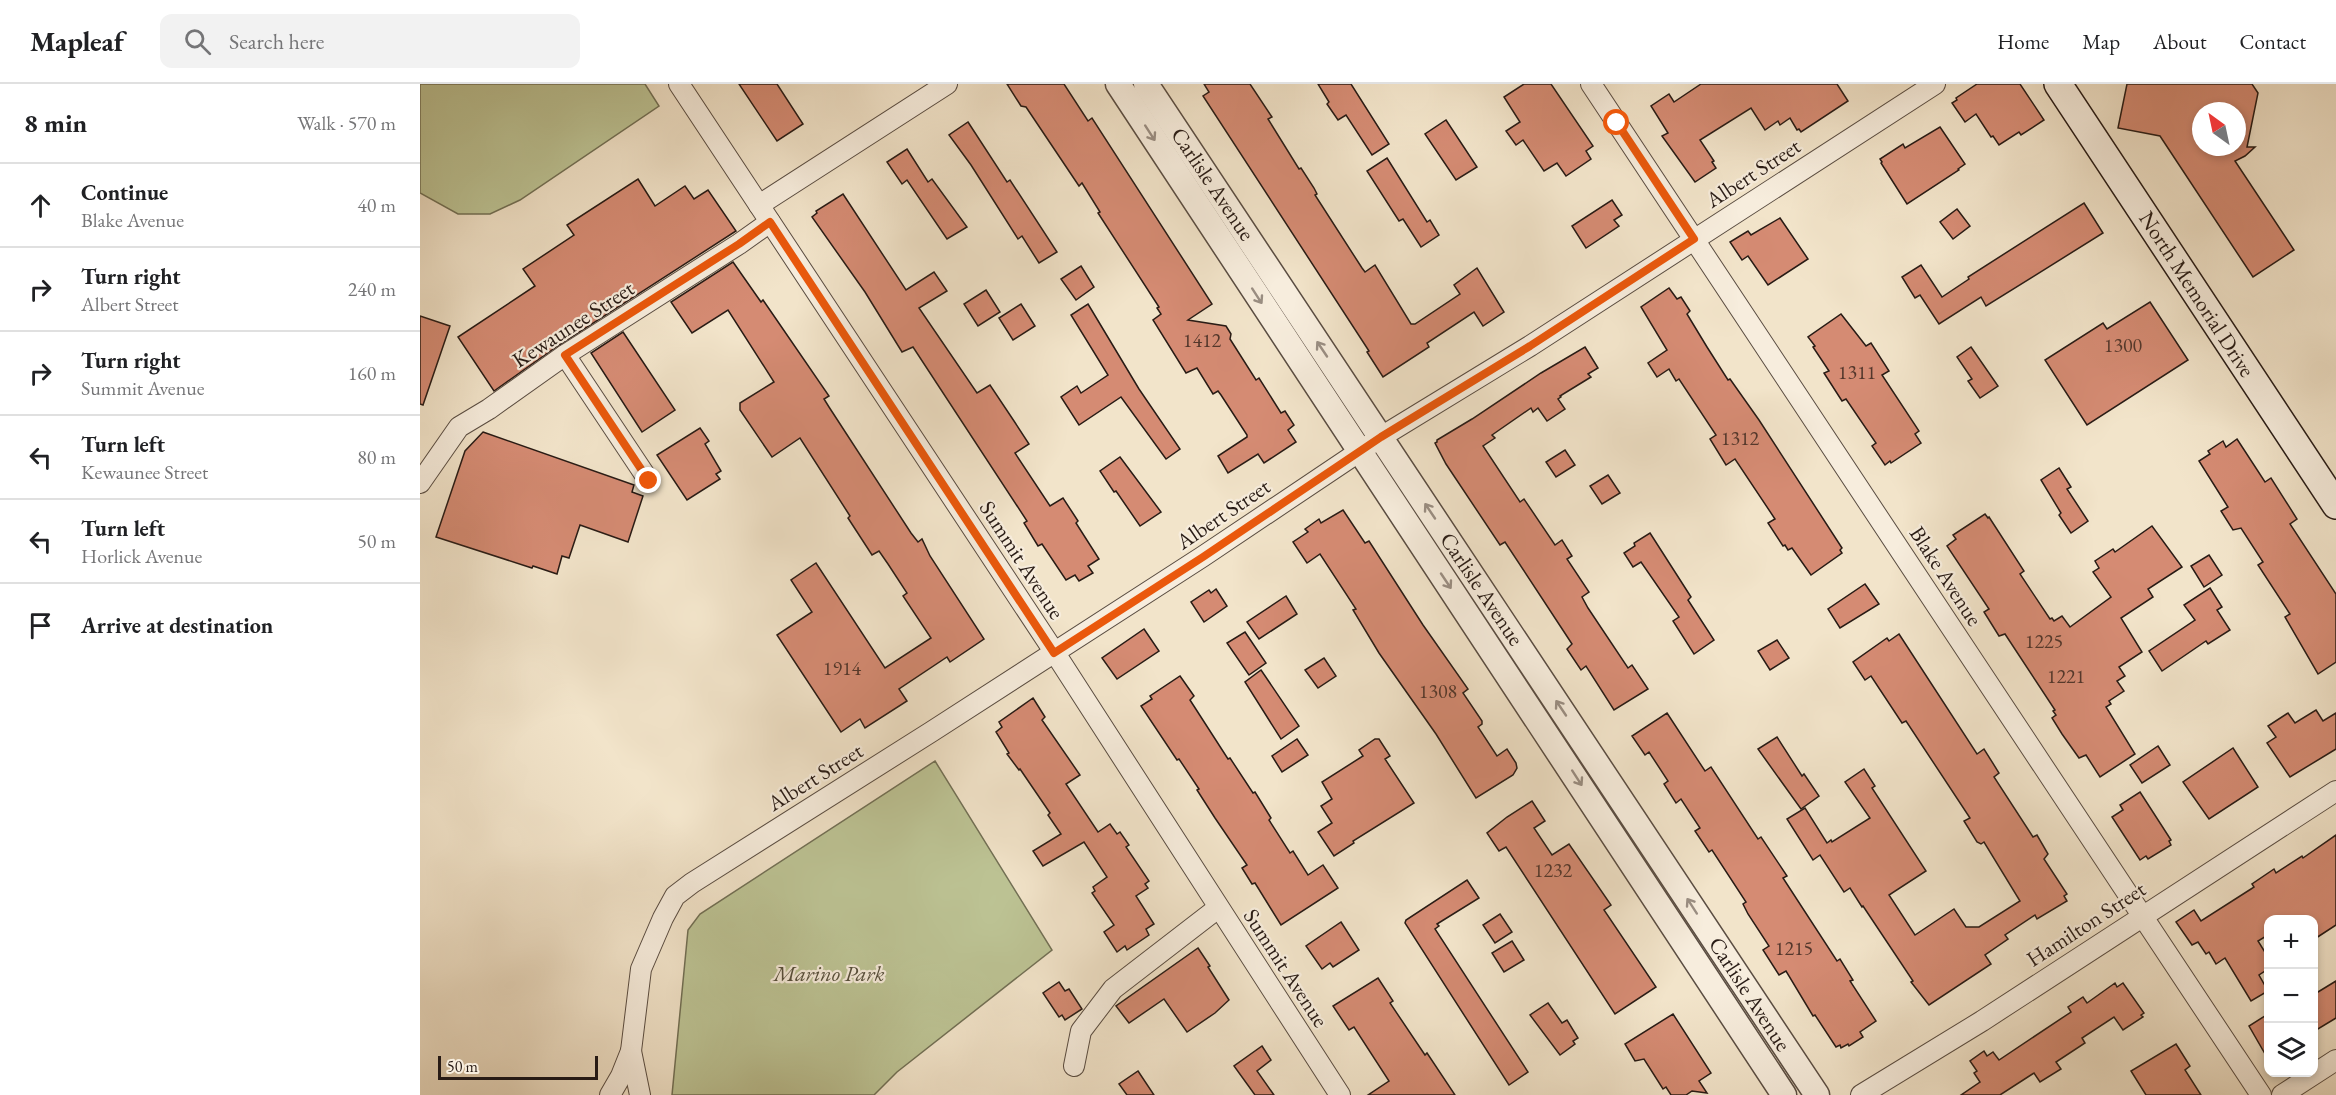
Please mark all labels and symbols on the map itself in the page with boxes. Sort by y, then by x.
north arrow [2192,102,2246,156]
route start [1603,109,1629,135]
street label: Carlisle Avenue [1164,122,1262,247]
one-way arrow [1145,124,1157,141]
street label: Albert Street [1699,132,1806,215]
street label: North Memorial Drive [2132,205,2262,383]
street label: Kewaunee Street [506,274,640,374]
one-way arrow [1251,287,1263,304]
house number: 1412 [1183,327,1222,353]
house number: 1300 [2104,332,2143,358]
one-way arrow [1316,341,1328,357]
house number: 1311 [1838,359,1876,385]
house number: 1312 [1721,425,1760,451]
route end [635,467,661,493]
street label: Albert Street [1170,472,1276,557]
street label: Summit Avenue [973,495,1071,625]
one-way arrow [1424,503,1436,520]
street label: Blake Avenue [1903,521,1989,632]
street label: Carlisle Avenue [1433,527,1531,652]
one-way arrow [1440,573,1452,589]
house number: 1225 [2025,628,2063,654]
house number: 1914 [823,655,862,681]
house number: 1221 [2047,663,2085,689]
house number: 1308 [1419,678,1457,704]
one-way arrow [1555,701,1567,717]
street label: Albert Street [761,736,868,818]
one-way arrow [1571,770,1584,787]
house number: 1232 [1534,857,1573,883]
street label: Hamilton Street [2021,875,2151,973]
one-way arrow [1686,898,1698,915]
street label: Summit Avenue [1237,903,1335,1033]
street label: Carlisle Avenue [1702,931,1798,1057]
house number: 1215 [1775,935,1813,961]
park label: Marino Park [771,959,885,988]
scale bar [438,1053,598,1080]

